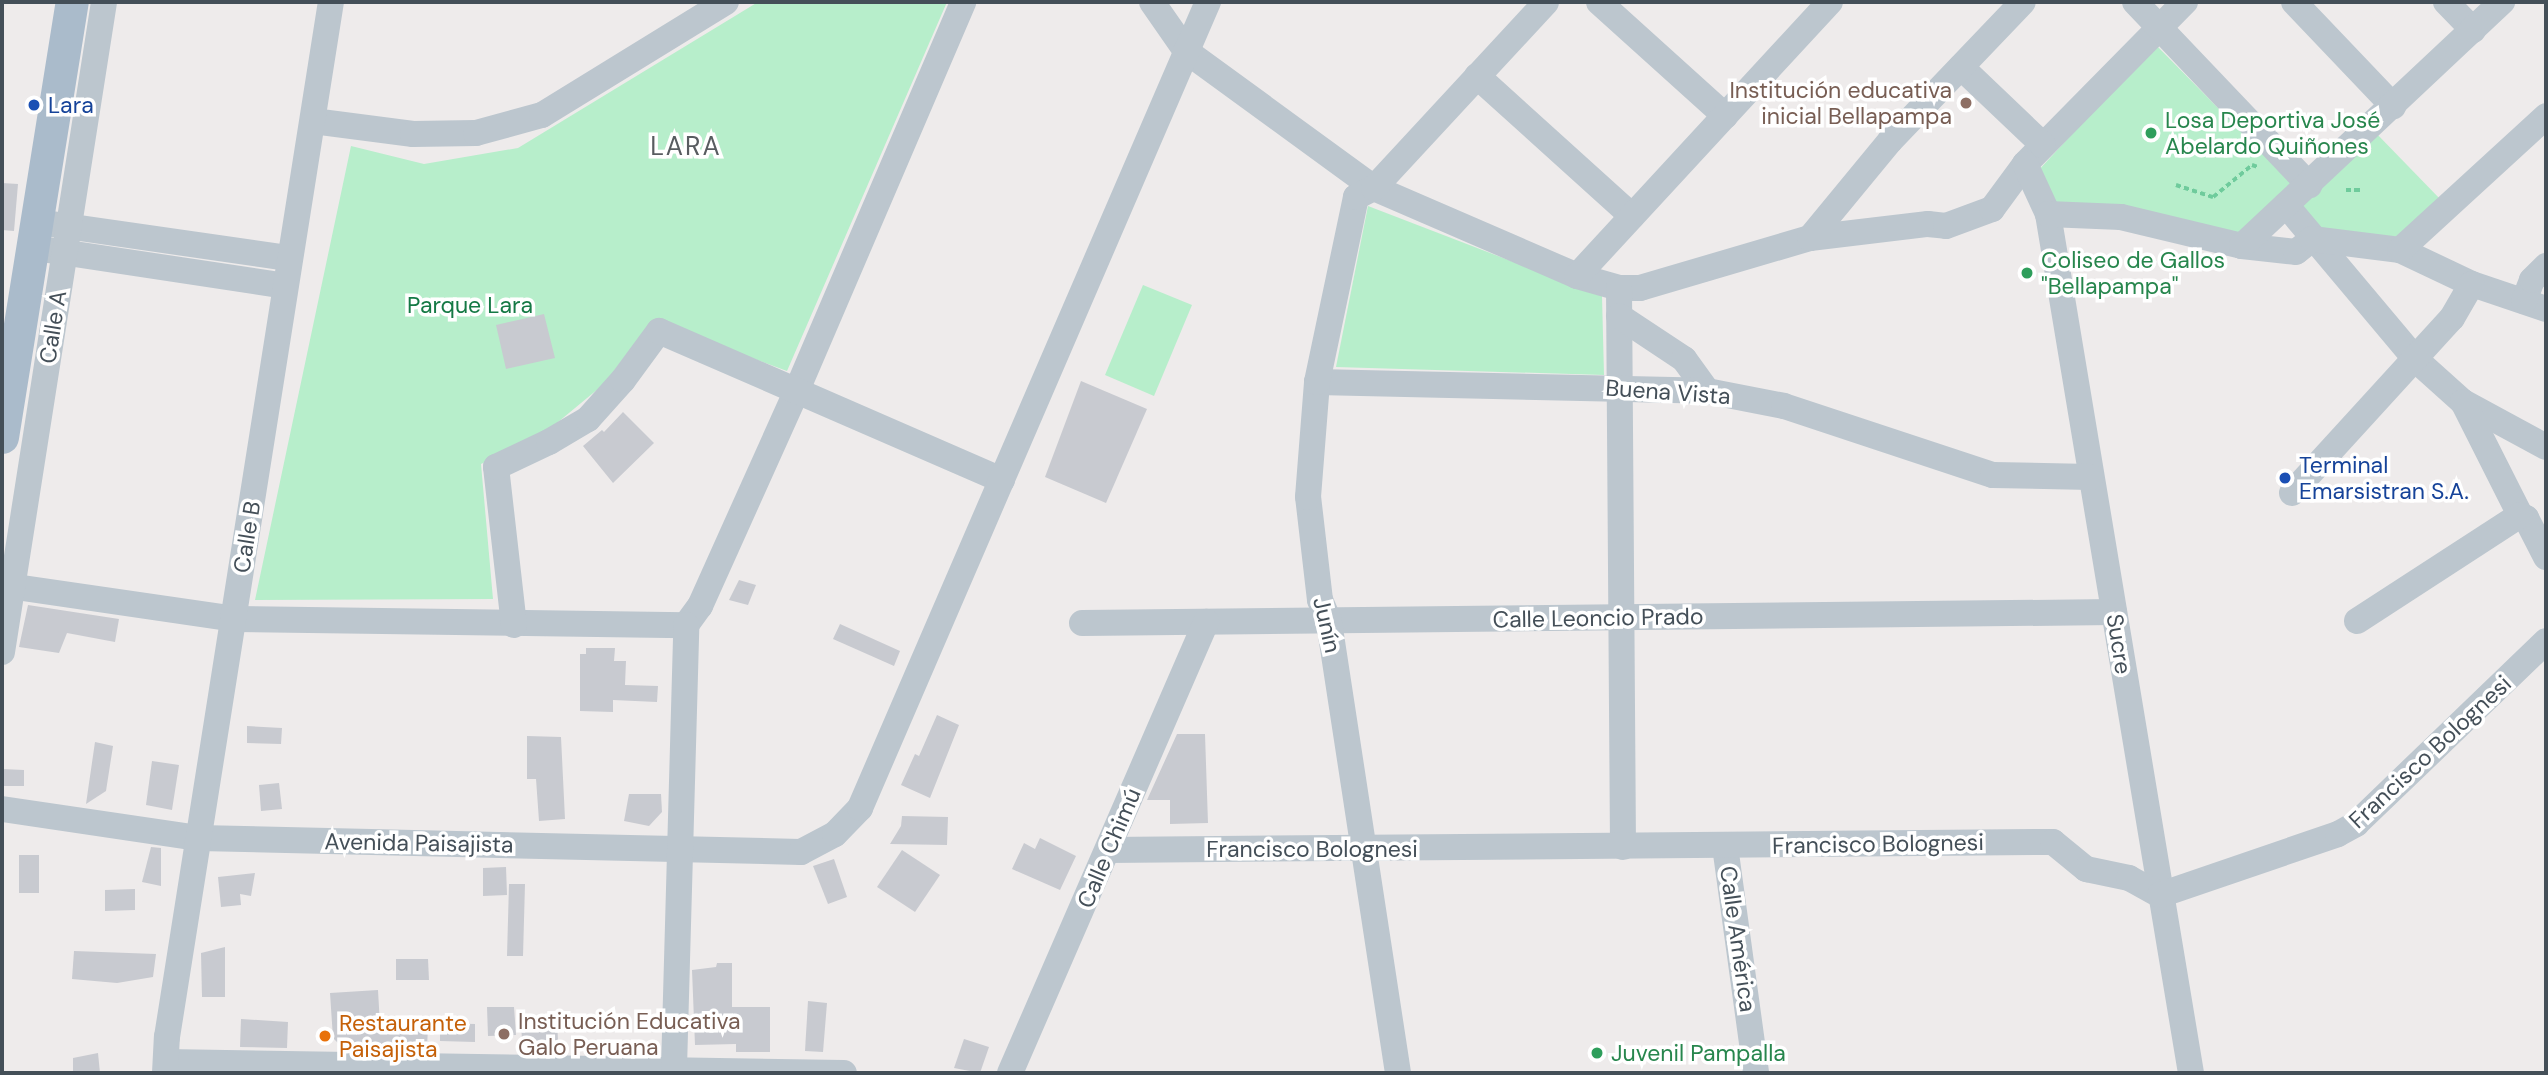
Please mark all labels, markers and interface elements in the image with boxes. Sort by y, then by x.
place label: Institución educativa inicial Bellapampa [1729,76,1952,130]
place label: Lara [48,91,94,119]
marker: Institución educativa inicial Bellapampa [1958,95,1974,111]
marker: Lara [26,97,42,113]
place label: Losa Deportiva José Abelardo Quiñones [2165,106,2380,160]
marker: Losa Deportiva José Abelardo Quiñones [2143,125,2159,141]
district label: LARA [651,131,721,163]
place label: Coliseo de Gallos "Bellapampa" [2041,246,2225,300]
marker: Coliseo de Gallos "Bellapampa" [2019,265,2035,281]
street label: Calle A [34,288,72,366]
park label: Parque Lara [407,291,533,319]
street label: Buena Vista [1604,374,1732,410]
place label: Terminal Emarsistran S.A. [2299,451,2469,505]
marker: Terminal Emarsistran S.A. [2277,470,2293,486]
street label: Calle B [228,499,266,575]
street label: Junín [1307,594,1347,656]
street label: Calle Leoncio Prado [1492,602,1704,634]
street label: Sucre [2101,612,2137,676]
street label: Francisco Bolognesi [2343,670,2517,834]
street label: Calle Chimú [1071,784,1147,912]
street label: Avenida Paisajista [324,828,514,858]
street label: Francisco Bolognesi [1772,828,1984,860]
street label: Francisco Bolognesi [1206,835,1418,863]
street label: Calle América [1714,864,1762,1014]
place label: Institución Educativa Galo Peruana [518,1007,741,1061]
place label: Restaurante Paisajista [339,1009,467,1063]
marker: Institución Educativa Galo Peruana [496,1026,512,1042]
marker: Restaurante Paisajista [317,1028,333,1044]
place label: Juvenil Pampalla [1611,1039,1786,1067]
marker: Juvenil Pampalla [1589,1045,1605,1061]

